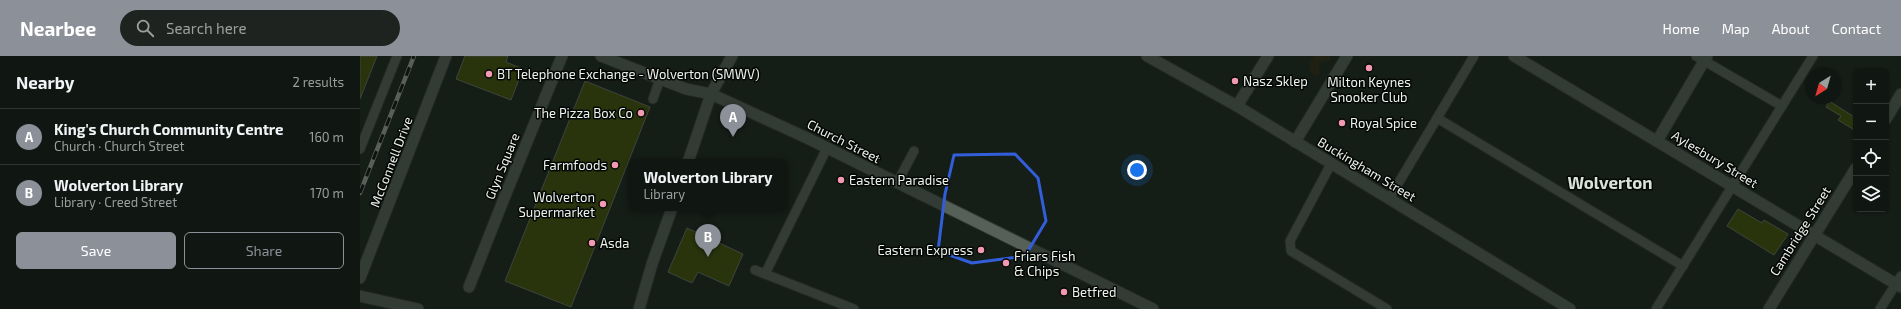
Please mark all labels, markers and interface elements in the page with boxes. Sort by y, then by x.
search box [120,10,400,46]
text: Nearbee [20,17,96,40]
icon: search [134,17,156,39]
text: Search here [166,19,247,37]
text: Home [1663,20,1700,37]
text: Map [1722,20,1750,37]
text: About [1772,20,1810,37]
text: Contact [1832,20,1881,37]
marker: Milton Keynes Snooker Club [1364,63,1374,73]
place label: BT Telephone Exchange - Wolverton (SMWV) [497,66,760,82]
north arrow [1805,68,1841,104]
map controls [1853,68,1889,212]
button: + [1853,68,1889,104]
marker: BT Telephone Exchange - Wolverton (SMWV) [484,69,494,79]
text: Nearby [16,72,74,92]
place label: Nasz Sklep [1243,73,1308,89]
text: 2 results [292,74,344,90]
place label: Milton Keynes Snooker Club [1327,74,1411,105]
marker: Nasz Sklep [1230,76,1240,86]
pin: A [720,104,746,137]
button: − [1853,104,1889,140]
place label: The Pizza Box Co [534,105,633,121]
marker: The Pizza Box Co [636,108,646,118]
street label: McConnell Drive [366,114,416,210]
place label: Royal Spice [1350,115,1417,131]
street label: Church Street [805,116,883,166]
marker: Royal Spice [1337,118,1347,128]
text: King's Church Community Centre [54,120,284,138]
street label: Aylesbury Street [1669,127,1761,191]
text: A [25,129,33,145]
text: 160 m [309,129,344,145]
street label: Glyn Square [481,130,523,202]
street label: Buckingham Street [1315,133,1419,205]
text: Church · Church Street [54,138,185,154]
button: locate [1853,140,1889,176]
place label: Farmfoods [543,157,607,173]
popup [629,159,787,211]
marker: Farmfoods [610,160,620,170]
your location [1127,160,1147,180]
text: Wolverton Library [643,168,773,186]
place label: Eastern Paradise [849,172,949,188]
district label: Wolverton [1567,172,1653,192]
marker: Eastern Paradise [836,175,846,185]
text: Wolverton Library [54,176,183,194]
button: layers [1853,176,1889,212]
street label: Cambridge Street [1766,183,1834,279]
text: B [25,185,33,201]
text: 170 m [310,185,344,201]
text: Library [643,186,685,202]
place label: Wolverton Supermarket [518,189,595,220]
text: Library · Creed Street [54,194,177,210]
marker: Wolverton Supermarket [598,199,608,209]
pin: B [695,224,721,257]
button: Save [16,232,176,269]
button: Share [184,232,344,269]
place label: Asda [600,235,629,251]
marker: Asda [587,238,597,248]
place label: Eastern Express [877,242,973,258]
marker: Eastern Express [976,245,986,255]
place label: Friars Fish & Chips [1014,248,1075,279]
marker: Friars Fish & Chips [1001,258,1011,268]
place label: Betfred [1072,284,1116,300]
marker: Betfred [1059,287,1069,297]

